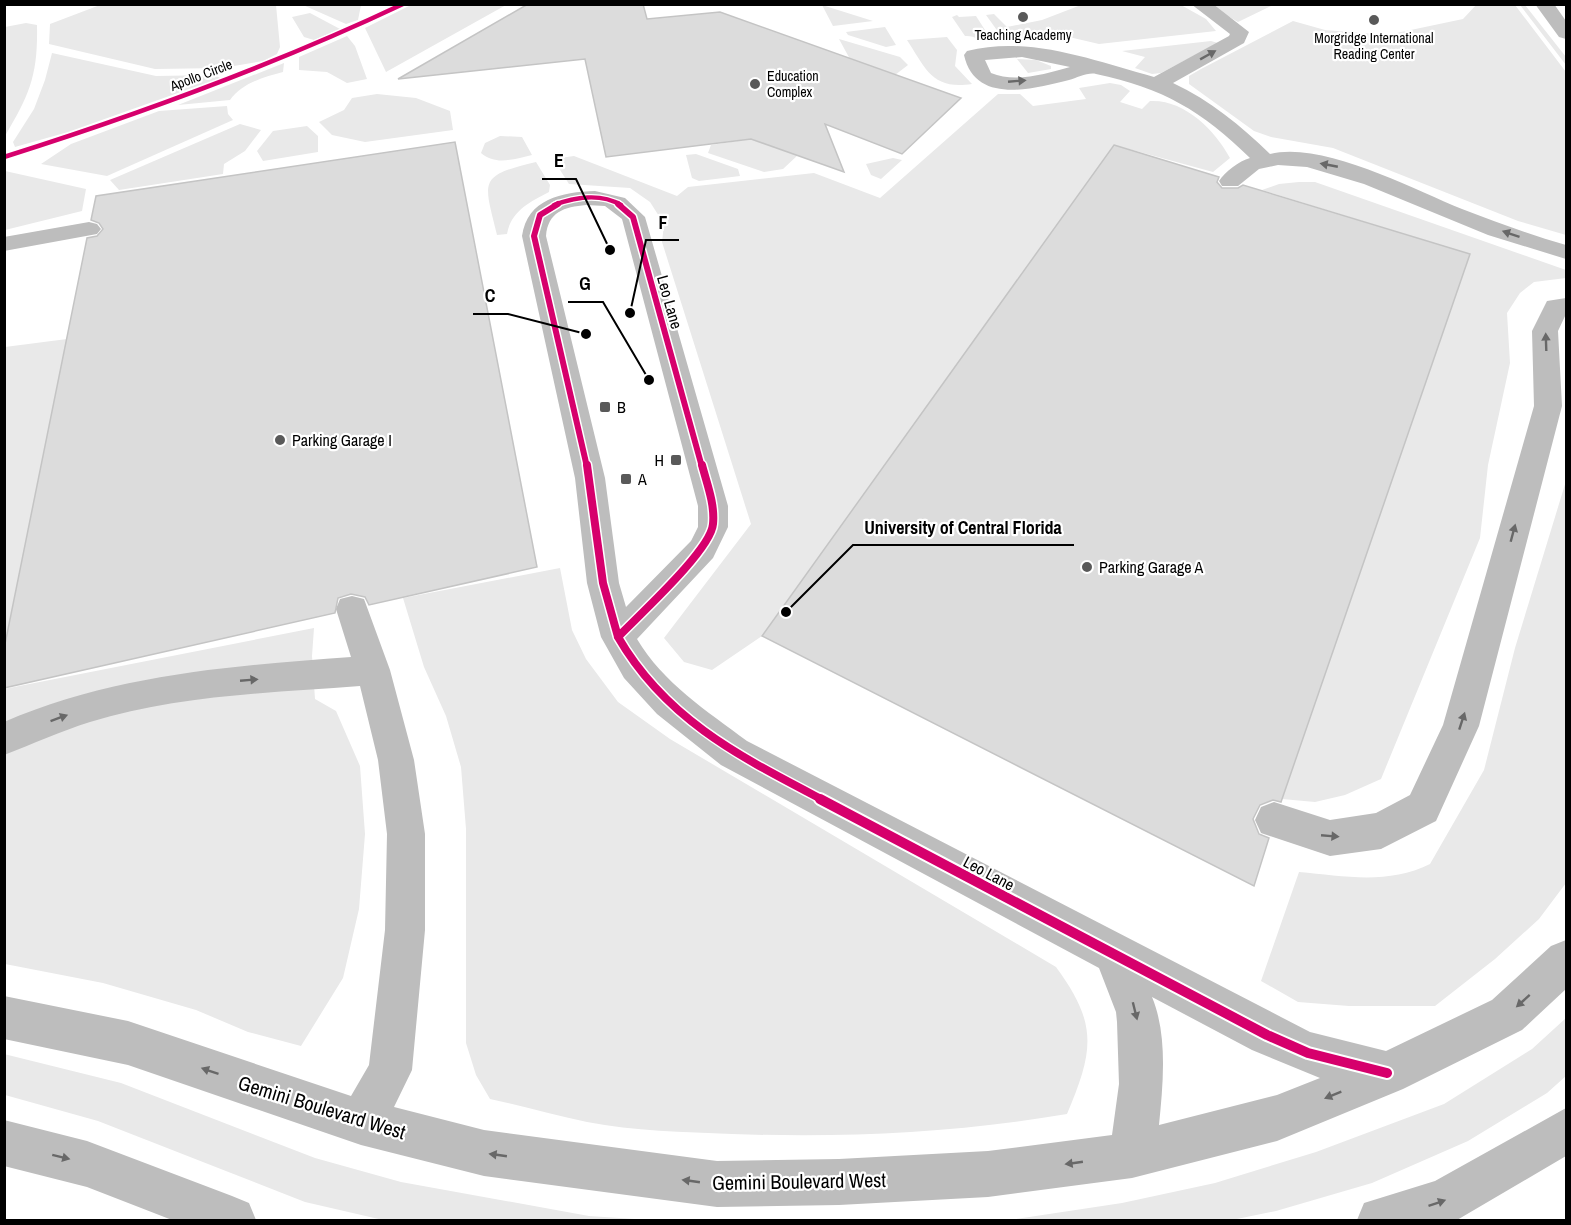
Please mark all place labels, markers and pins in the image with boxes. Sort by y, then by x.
marker: Teaching Academy [1016,10,1030,24]
marker: Morgridge International Reading Center [1367,13,1381,27]
place label: Teaching Academy [974,26,1072,44]
place label: Morgridge International Reading Center [1314,29,1434,63]
place label: Education Complex [767,67,819,101]
marker: Education Complex [748,77,762,91]
callout: E [542,143,576,179]
callout: F [646,204,679,240]
callout: G [568,266,603,302]
callout: C [473,278,508,314]
place label: B [617,396,626,418]
marker: B [598,400,612,414]
place label: Parking Garage I [292,429,392,451]
marker: Parking Garage I [273,433,287,447]
place label: H [655,449,664,471]
marker: H [669,453,683,467]
place label: A [637,468,647,490]
marker: A [619,472,633,486]
callout: University of Central Florida [853,509,1074,545]
place label: Parking Garage A [1099,556,1204,578]
marker: Parking Garage A [1080,560,1094,574]

